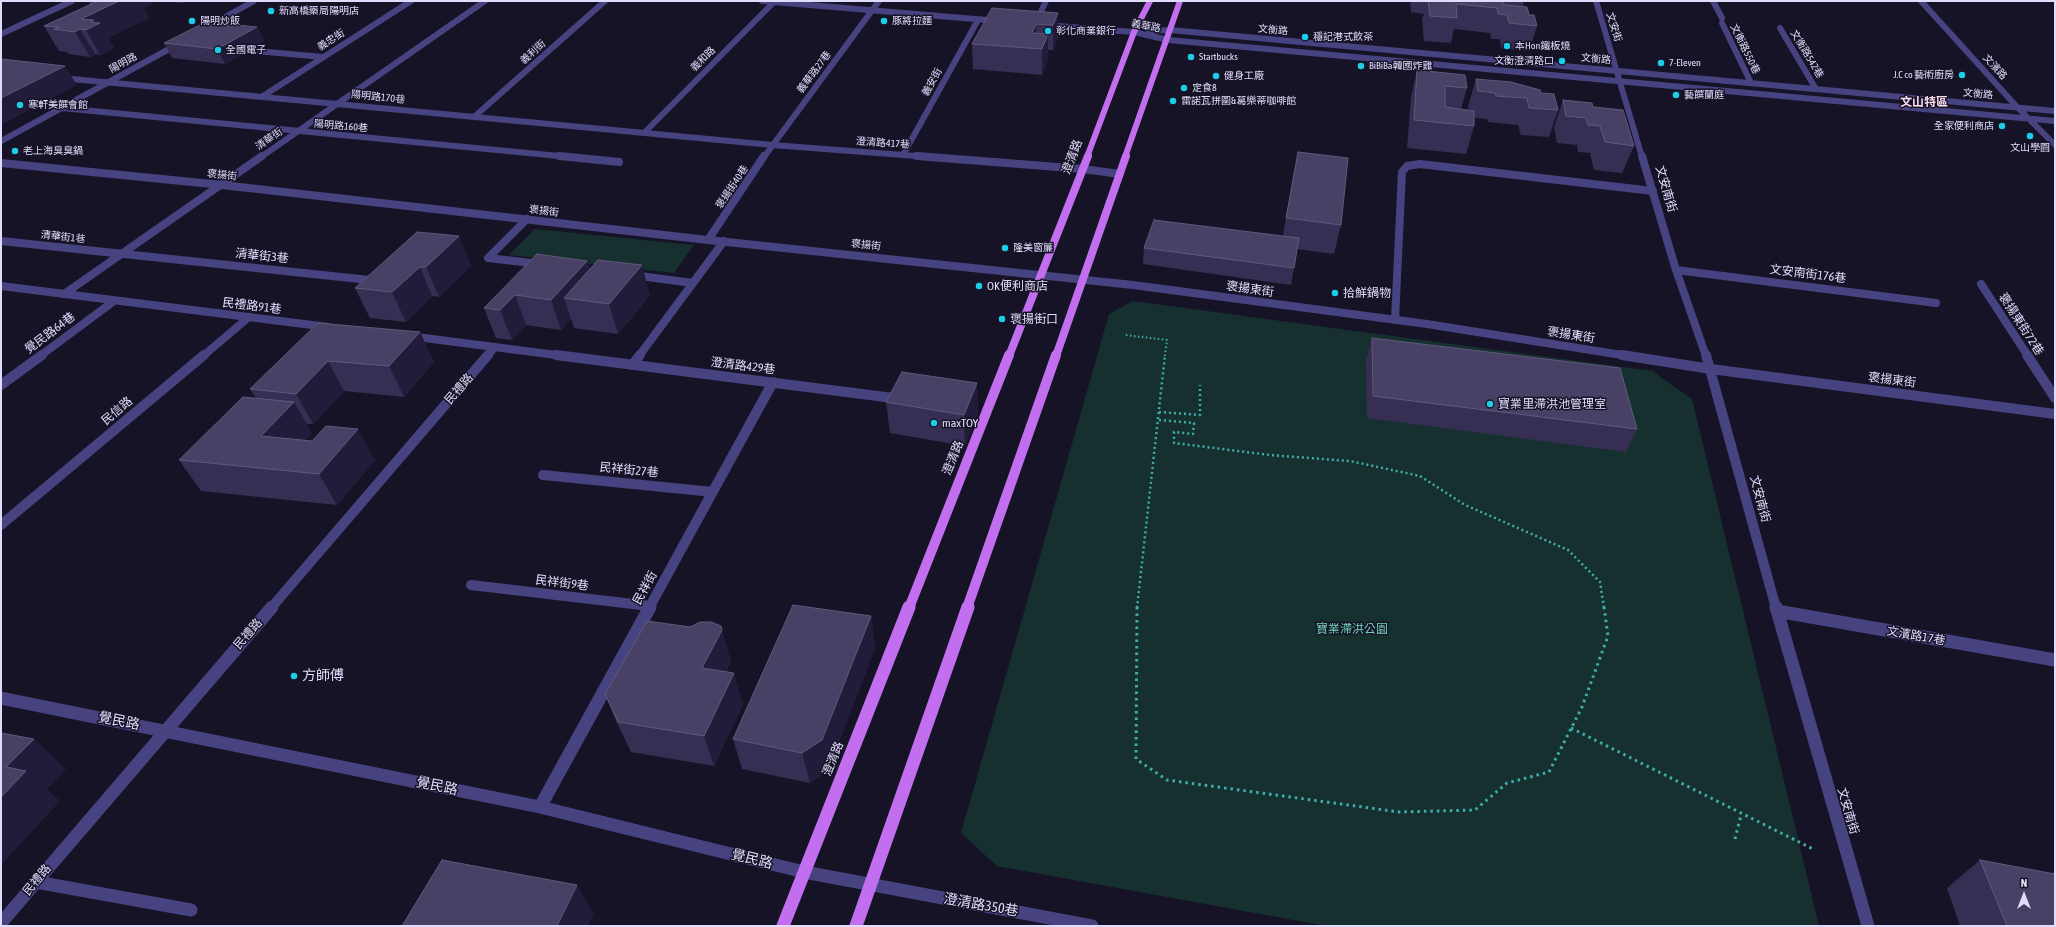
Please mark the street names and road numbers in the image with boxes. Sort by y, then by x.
street label: 文安街 [1604,11,1624,43]
street label: 義華路 [1130,17,1162,35]
street label: 文衡路550巷 [1728,22,1762,76]
street label: 文衡路 [1258,23,1288,37]
street label: 義忠街 [315,27,347,53]
street label: 文衡路542巷 [1788,28,1826,80]
street label: 義利街 [518,38,548,66]
street label: 義和路 [688,44,718,74]
street label: 義華路27巷 [794,49,834,95]
street label: 陽明路 [107,50,139,76]
street label: 文衡路 [1581,52,1611,66]
street label: 文濱路 [1981,52,2009,82]
street label: 義安街 [919,66,945,98]
street label: 文衡路 [1963,87,1993,101]
street label: 陽明路170巷 [350,88,406,106]
street label: 陽明路160巷 [314,118,368,134]
street label: 清華街 [253,125,285,153]
street label: 澄清路417巷 [856,135,910,151]
street label: 澄清路 [1059,138,1085,176]
street label: 褒揚街40巷 [713,163,751,211]
street label: 文安南街 [1652,164,1680,214]
street label: 褒揚街 [206,167,238,183]
street label: 褒揚街 [528,203,560,219]
street label: 清華街1巷 [40,229,86,245]
street label: 褒揚街 [850,237,882,253]
street label: 清華街3巷 [235,246,289,266]
street label: 文安南街176巷 [1769,262,1847,286]
street label: 褒揚東街 [1225,279,1275,299]
street label: 褒揚東街72巷 [1996,290,2046,358]
street label: 民禮路91巷 [222,295,282,317]
street label: 覺民路64巷 [22,309,78,357]
street label: 褒揚東街 [1546,324,1596,346]
street label: 澄清路429巷 [710,355,776,377]
street label: 褒揚東街 [1867,370,1917,390]
street label: 民禮路 [442,371,476,407]
street label: 民信路 [99,394,135,428]
street label: 澄清路 [940,439,966,477]
street label: 民祥街27巷 [599,460,659,480]
street label: 文安南街 [1747,474,1773,524]
street label: 民祥街 [630,569,660,607]
street label: 民祥街9巷 [535,573,589,593]
street label: 民禮路 [231,616,265,652]
street label: 文濱路17巷 [1886,624,1946,648]
street label: 覺民路 [97,709,141,733]
street label: 澄清路 [820,740,846,778]
street label: 覺民路 [415,773,459,799]
street label: 文安南街 [1834,786,1862,836]
street label: 覺民路 [730,846,774,872]
street label: 民禮路 [20,862,54,898]
street label: 澄清路350巷 [942,890,1020,920]

